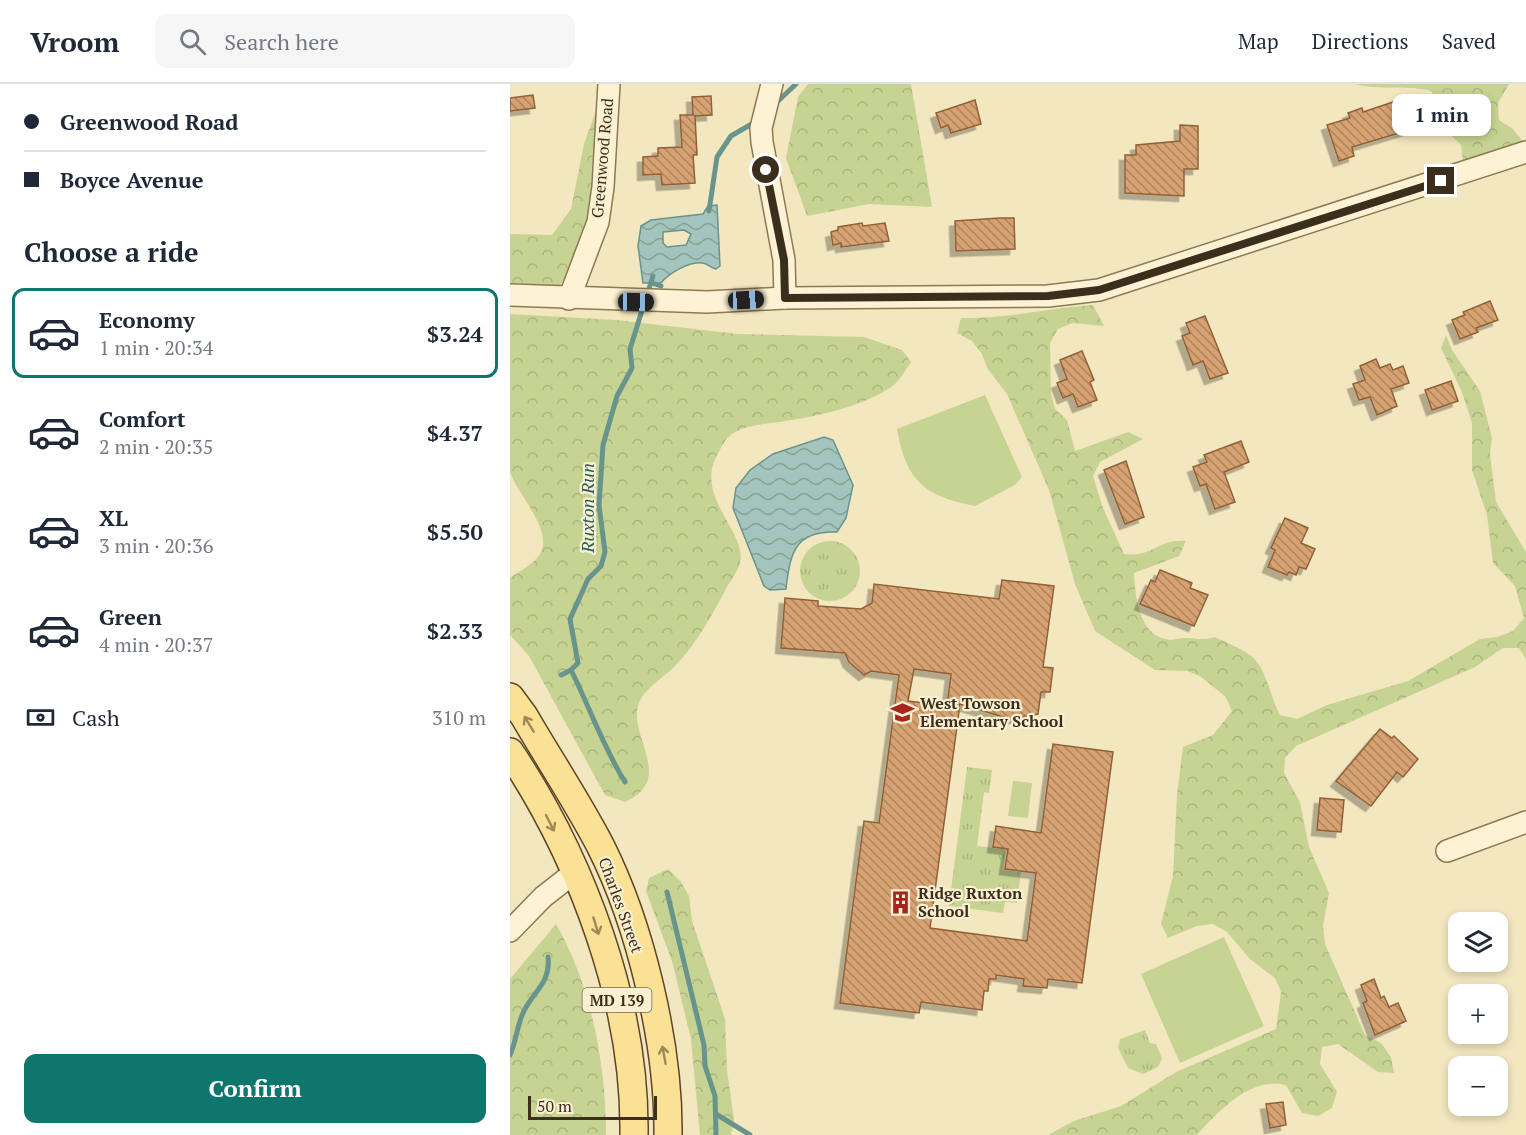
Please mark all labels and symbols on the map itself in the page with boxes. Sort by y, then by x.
callout: 1 min [1392,94,1490,136]
street label: Greenwood Road [586,97,618,219]
route start [752,156,779,183]
route end [1427,167,1454,194]
car [728,290,764,310]
car [618,293,654,311]
water label: Ruxton Run [575,463,599,554]
place label: West Towson Elementary School [920,692,1064,732]
school or university icon: West Towson Elementary School [889,699,915,725]
one-way arrow [522,716,534,733]
one-way arrow [544,814,556,831]
street label: Charles Street [594,854,649,956]
place label: Ridge Ruxton School [918,882,1023,922]
building icon: Ridge Ruxton School [887,889,913,915]
one-way arrow [591,916,602,935]
road number: MD 139 [582,988,652,1012]
one-way arrow [658,1046,669,1065]
scale bar [528,1093,657,1120]

